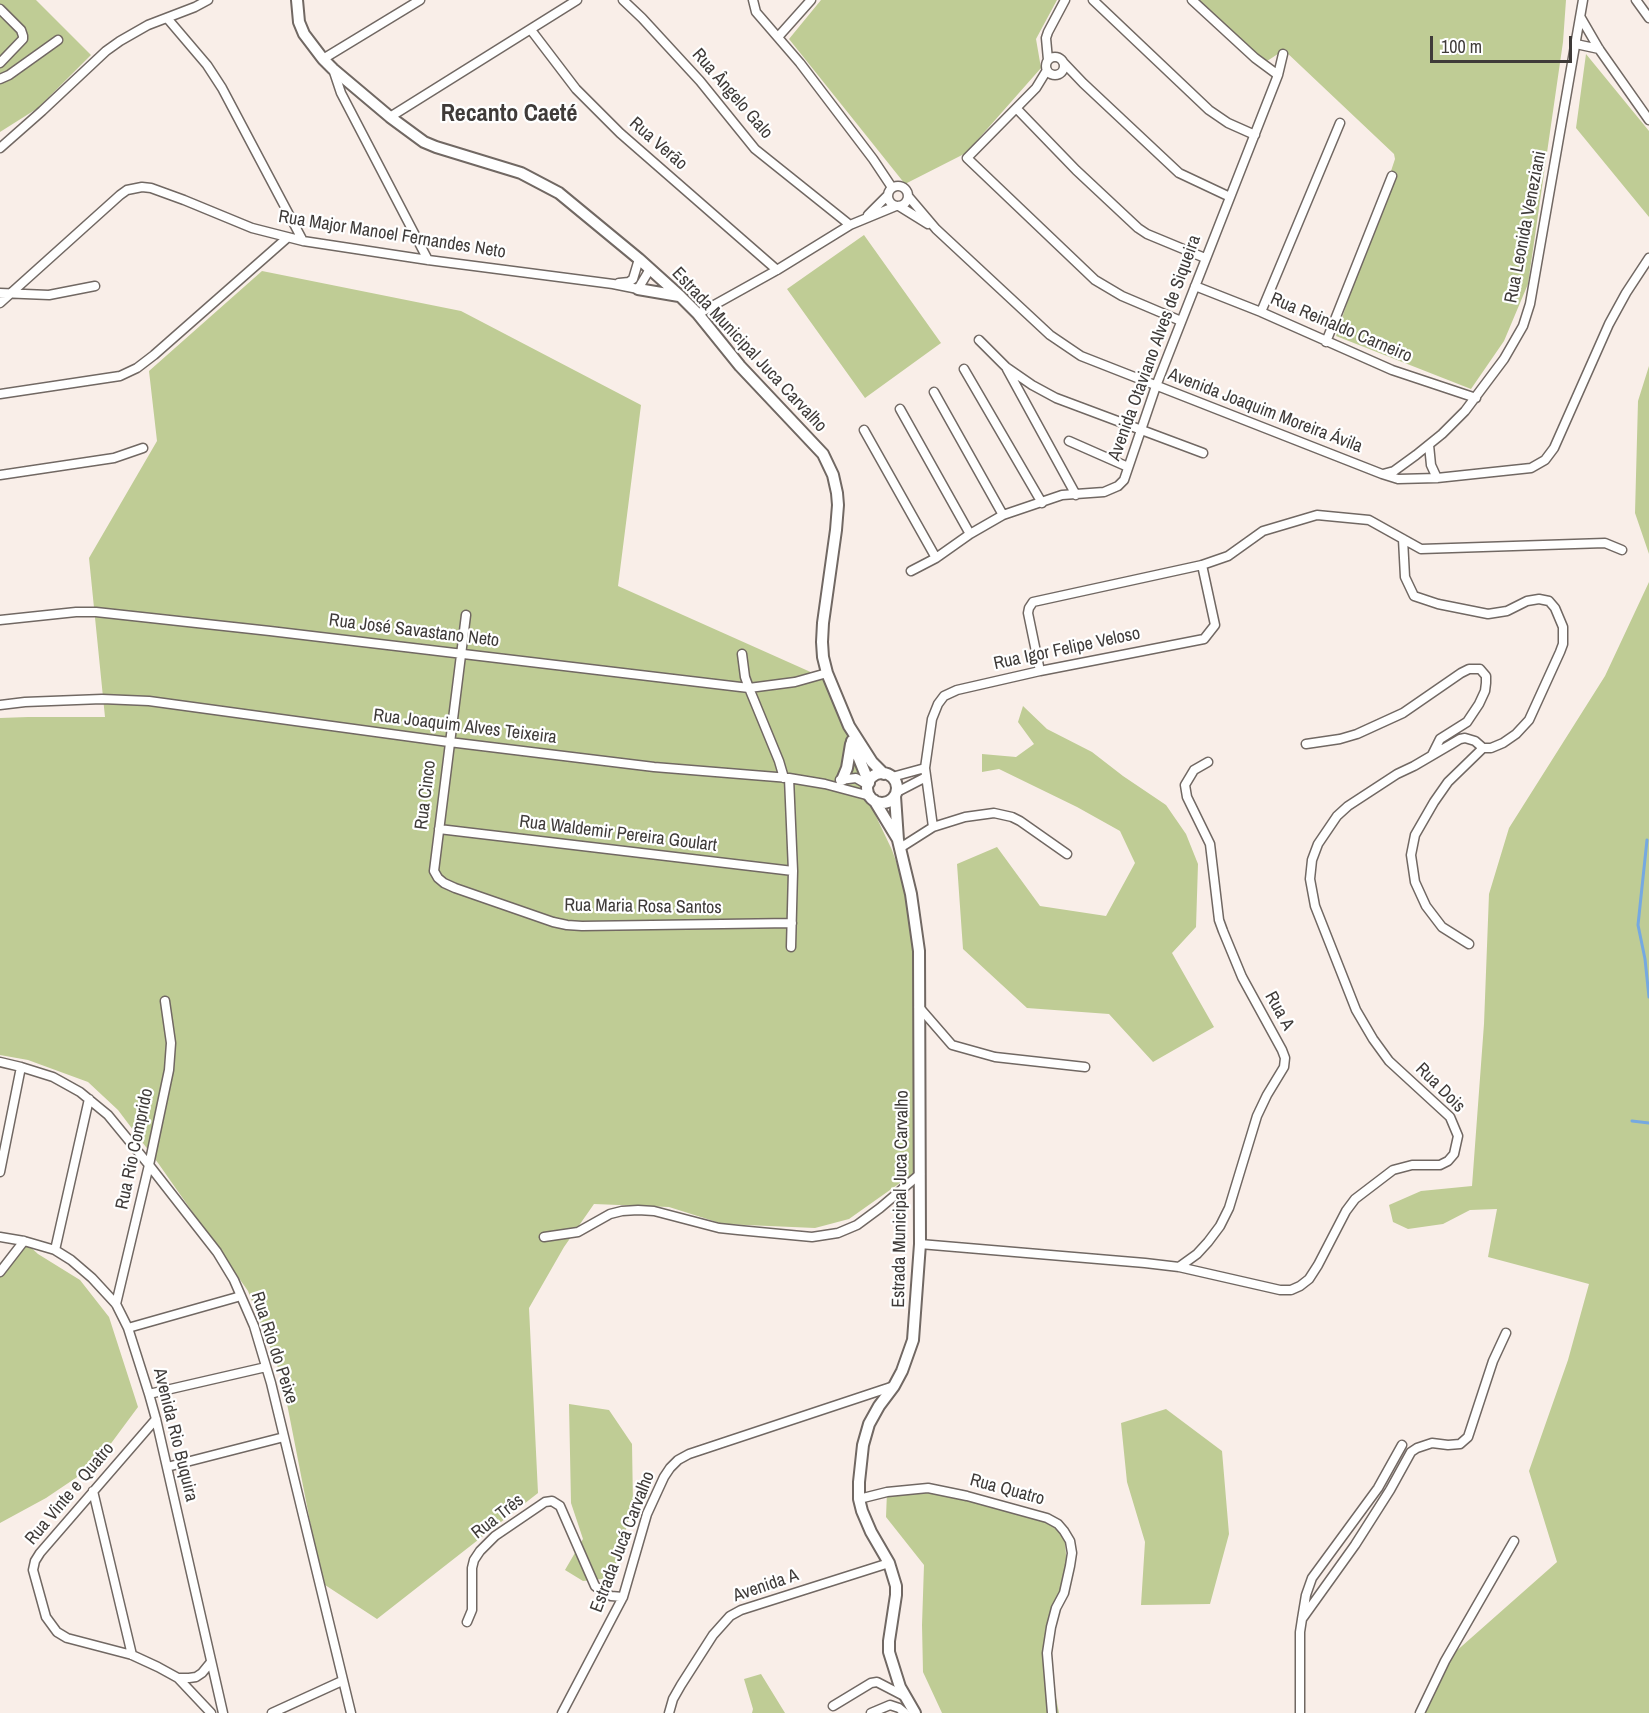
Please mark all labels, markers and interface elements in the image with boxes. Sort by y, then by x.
scale bar [1433,24,1576,62]
text: 100 m [1441,34,1482,59]
street label: Rua Ângelo Galo [687,44,777,144]
district label: Recanto Caeté [441,101,577,129]
street label: Rua Verão [625,113,691,175]
street label: Rua Leonida Veneziani [1501,149,1551,305]
street label: Rua Major Manoel Fernandes Neto [277,206,507,264]
street label: Avenida Otaviano Alves de Siqueira [1104,232,1206,464]
street label: Estrada Municipal Juca Carvalho [667,263,831,437]
street label: Rua Reinaldo Carneiro [1267,288,1415,368]
street label: Avenida Joaquim Moreira Ávila [1165,364,1365,458]
street label: Rua José Savastano Neto [328,610,500,652]
street label: Rua Igor Felipe Veloso [992,623,1142,675]
street label: Rua Joaquim Alves Teixeira [372,705,558,749]
street label: Rua Cinco [411,759,441,831]
street label: Rua Waldemir Pereira Goulart [518,811,718,857]
street label: Rua Maria Rosa Santos [564,895,722,919]
street label: Rua A [1260,988,1298,1034]
street label: Rua Dois [1411,1059,1469,1117]
street label: Rua Rio Comprido [112,1087,158,1211]
street label: Estrada Municipal Juca Carvalho [888,1090,914,1308]
street label: Rua Rio do Peixe [246,1289,302,1407]
street label: Avenida Rio Buquira [148,1366,202,1504]
street label: Rua Vinte e Quatro [21,1438,119,1550]
street label: Estrada Jucá Carvalho [586,1468,660,1616]
street label: Rua Quatro [967,1470,1047,1510]
street label: Rua Três [468,1490,528,1544]
street label: Avenida A [730,1565,802,1607]

